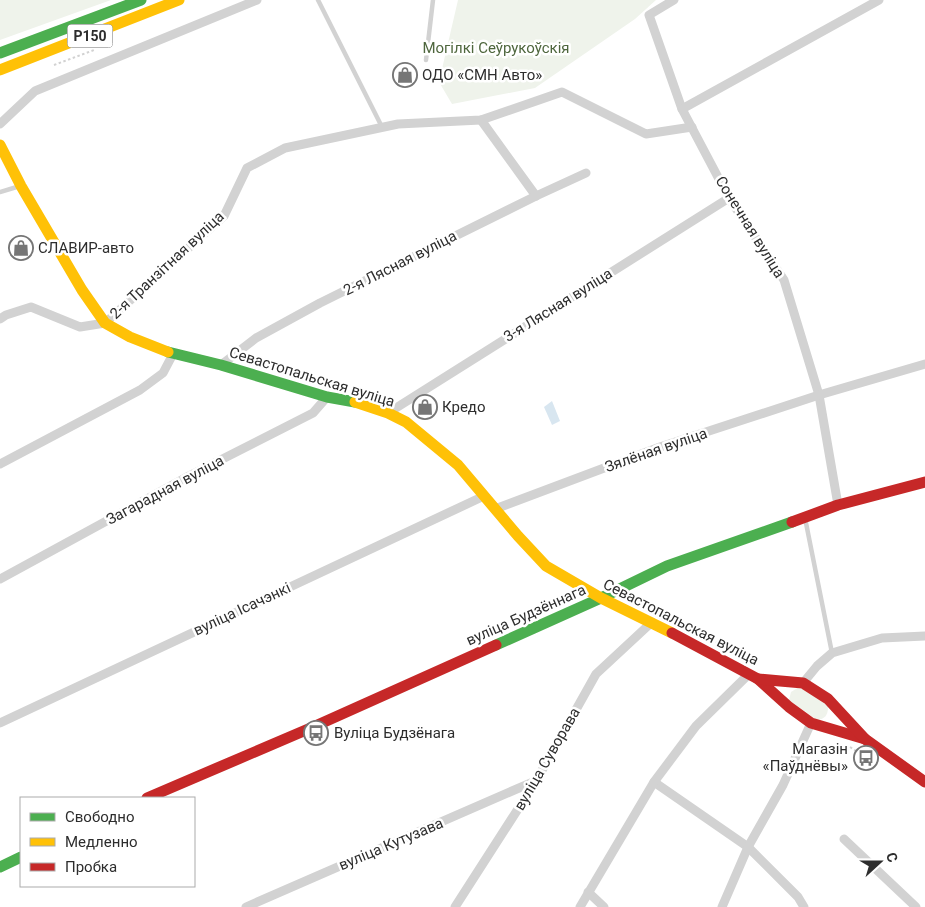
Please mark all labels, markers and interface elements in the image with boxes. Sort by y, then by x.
road number: Р150 [68,24,112,48]
park label: Могілкі Сеўрукоўскія [422,39,570,57]
shop icon: ОДО «СМН Авто» [392,62,418,88]
place label: ОДО «СМН Авто» [422,66,542,84]
street label: Сонечная вуліца [711,173,789,281]
street label: 2-я Транзітная вуліца [106,207,228,323]
street label: 2-я Лясная вуліца [340,227,460,299]
shop icon: СЛАВИР-авто [8,235,34,261]
place label: СЛАВИР-авто [38,239,134,257]
street label: 3-я Лясная вуліца [500,264,616,346]
street label: Севастопальская вуліца [227,343,397,411]
shop icon: Кредо [412,394,438,420]
place label: Кредо [442,398,485,416]
street label: Зялёная вуліца [602,424,710,476]
street label: Загарадная вуліца [103,451,227,529]
street label: Севастопальская вуліца [600,575,762,669]
street label: вуліца Ісачэнкі [191,579,293,639]
street label: вуліца Будзённага [463,581,589,649]
street label: вуліца Суворава [510,704,584,814]
bus stop icon: Вуліца Будзёнага [303,720,329,746]
place label: Вуліца Будзёнага [334,724,455,742]
place label: Магазін «Паўднёвы» [763,740,848,775]
bus stop icon: Магазін «Паўднёвы» [853,745,879,771]
legend [20,797,195,887]
text: Свободно [65,808,134,826]
street label: вуліца Кутузава [336,814,446,874]
text: Медленно [65,833,138,851]
north arrow [855,837,905,887]
text: С [883,850,901,864]
text: Пробка [65,858,117,876]

